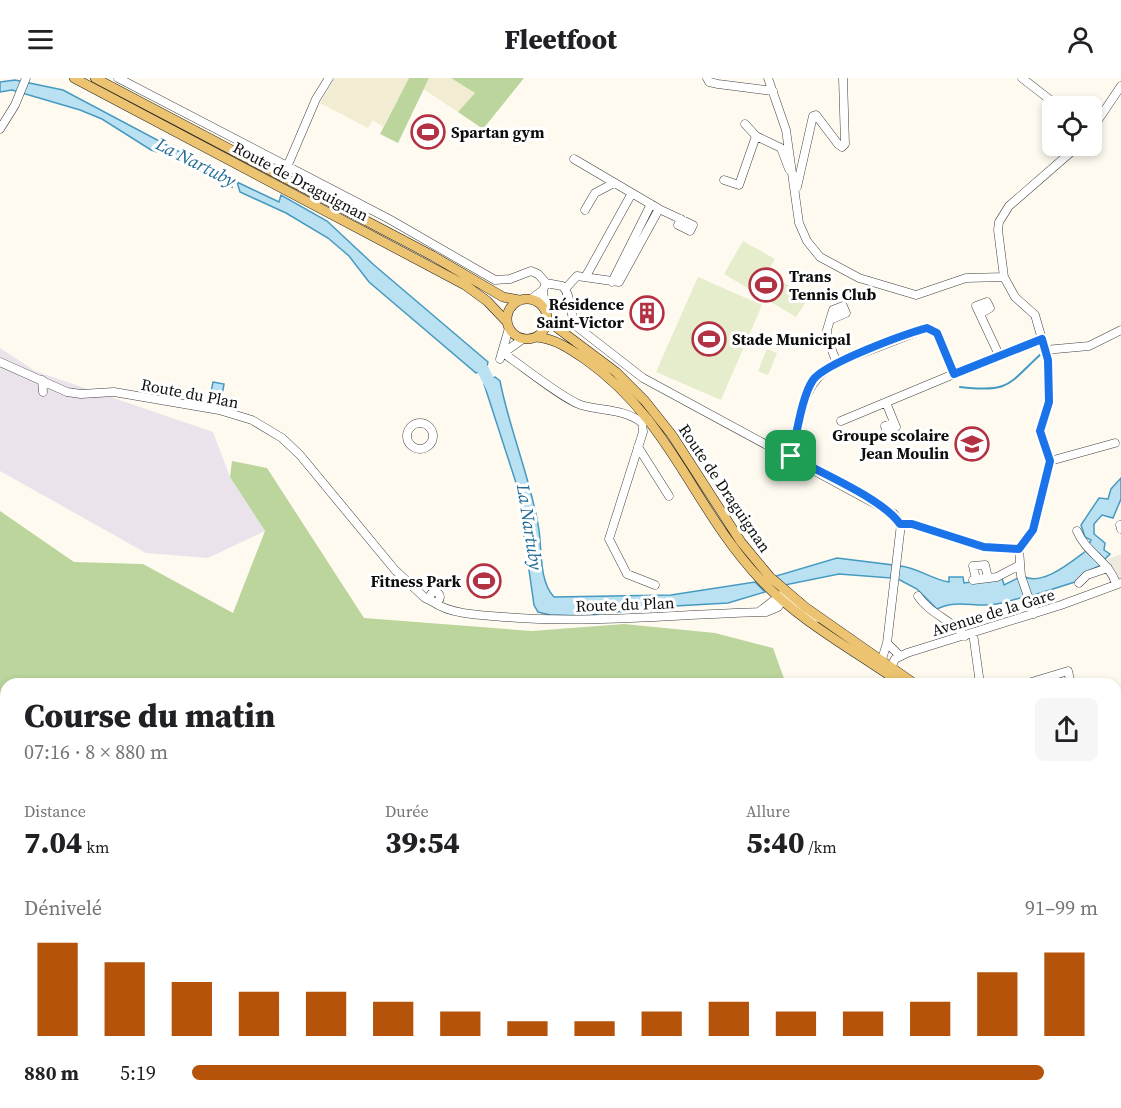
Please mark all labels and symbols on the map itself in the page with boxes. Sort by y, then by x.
sports icon: Spartan gym [410,114,446,150]
place label: Spartan gym [451,121,545,143]
water label: La Nartuby [151,131,241,193]
street label: Route de Draguignan [229,136,373,226]
place label: Trans Tennis Club [789,265,877,305]
sports icon: Trans Tennis Club [748,267,784,303]
place label: Résidence Saint-Victor [537,293,625,333]
building icon: Résidence Saint-Victor [629,295,665,331]
sports icon: Stade Municipal [691,321,727,357]
place label: Stade Municipal [732,328,851,350]
street label: Route du Plan [139,373,241,413]
street label: Route de Draguignan [674,420,776,557]
place label: Groupe scolaire Jean Moulin [832,424,949,464]
school or university icon: Groupe scolaire Jean Moulin [954,426,990,462]
pin [765,430,816,481]
water label: La Nartuby [511,481,549,572]
sports icon: Fitness Park [466,563,502,599]
place label: Fitness Park [370,570,461,592]
street label: Avenue de la Gare [929,583,1057,641]
street label: Route du Plan [575,591,675,617]

